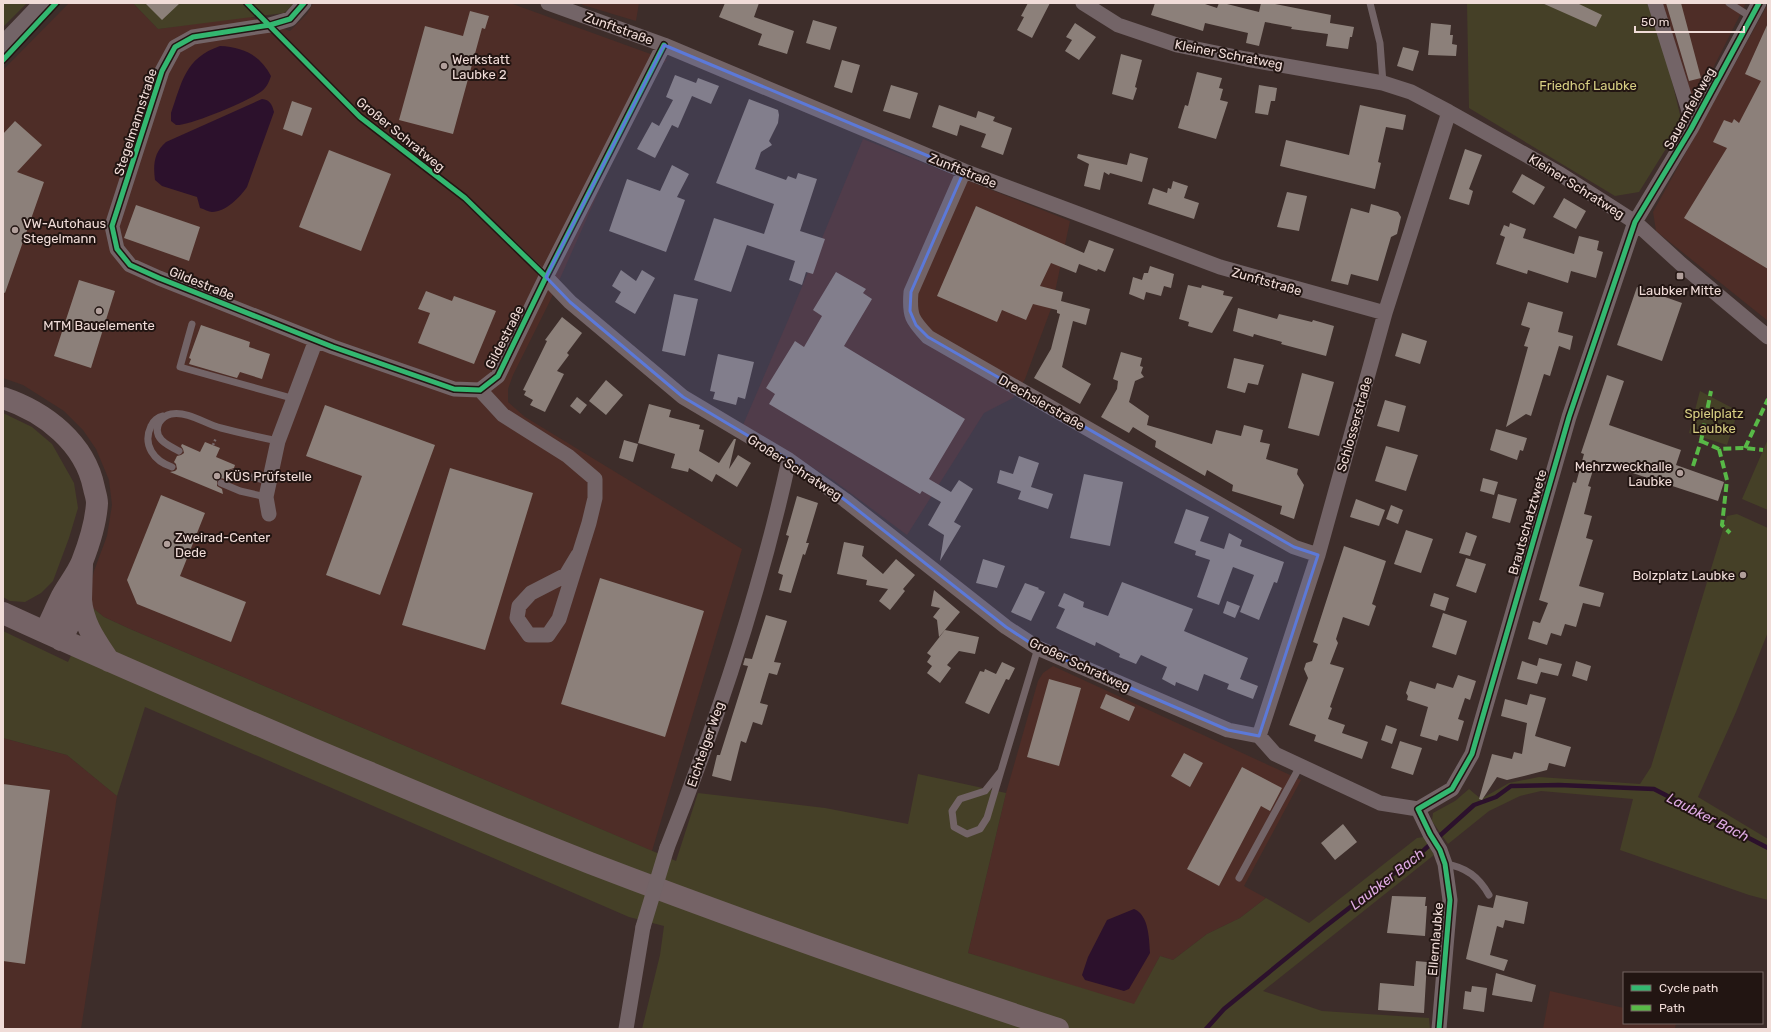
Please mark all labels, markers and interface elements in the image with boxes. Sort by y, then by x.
scale bar [1635,8,1744,34]
street label: Zunftstraße [582,9,655,48]
text: 50 m [1641,15,1669,29]
street label: Kleiner Schratweg [1173,37,1284,73]
place label: Werkstatt Laubke 2 [452,52,510,82]
marker: Werkstatt Laubke 2 [439,61,449,71]
street label: Sauernfeldweg [1661,65,1719,152]
street label: Stegelmannstraße [111,67,161,178]
park label: Friedhof Laubke [1539,78,1637,93]
street label: Großer Schratweg [353,94,448,175]
street label: Zunftstraße [927,150,999,191]
street label: Kleiner Schratweg [1526,151,1627,223]
place label: VW-Autohaus Stegelmann [23,216,107,247]
marker: VW-Autohaus Stegelmann [10,225,20,235]
street label: Gildestraße [167,264,237,303]
street label: Zunftstraße [1230,264,1304,299]
marker: Laubker Mitte [1675,271,1685,281]
place label: Laubker Mitte [1639,283,1721,298]
street label: Gildestraße [482,303,527,371]
marker: MTM Bauelemente [94,306,104,316]
place label: MTM Bauelemente [43,318,155,333]
street label: Drechslerstraße [996,372,1087,433]
street label: Schlosserstraße [1334,375,1375,473]
park label: Spielplatz Laubke [1684,406,1744,436]
street label: Großer Schratweg [744,431,845,504]
place label: Mehrzweckhalle Laubke [1575,459,1672,489]
street label: Brautschatztwete [1505,468,1550,577]
marker: Mehrzweckhalle Laubke [1675,468,1685,478]
place label: KÜS Prüfstelle [225,469,312,484]
marker: KÜS Prüfstelle [212,471,222,481]
place label: Zweirad-Center Dede [175,530,270,560]
marker: Zweirad-Center Dede [162,539,172,549]
place label: Bolzplatz Laubke [1632,568,1735,583]
marker: Bolzplatz Laubke [1738,570,1748,580]
street label: Großer Schratweg [1027,635,1133,695]
street label: Eichtelger Weg [684,699,728,789]
water label: Laubker Bach [1664,789,1752,845]
water label: Laubker Bach [1347,845,1428,914]
street label: Ellernlaubke [1425,902,1446,976]
legend [1623,972,1763,1024]
text: Cycle path [1659,981,1718,995]
text: Path [1659,1001,1685,1015]

